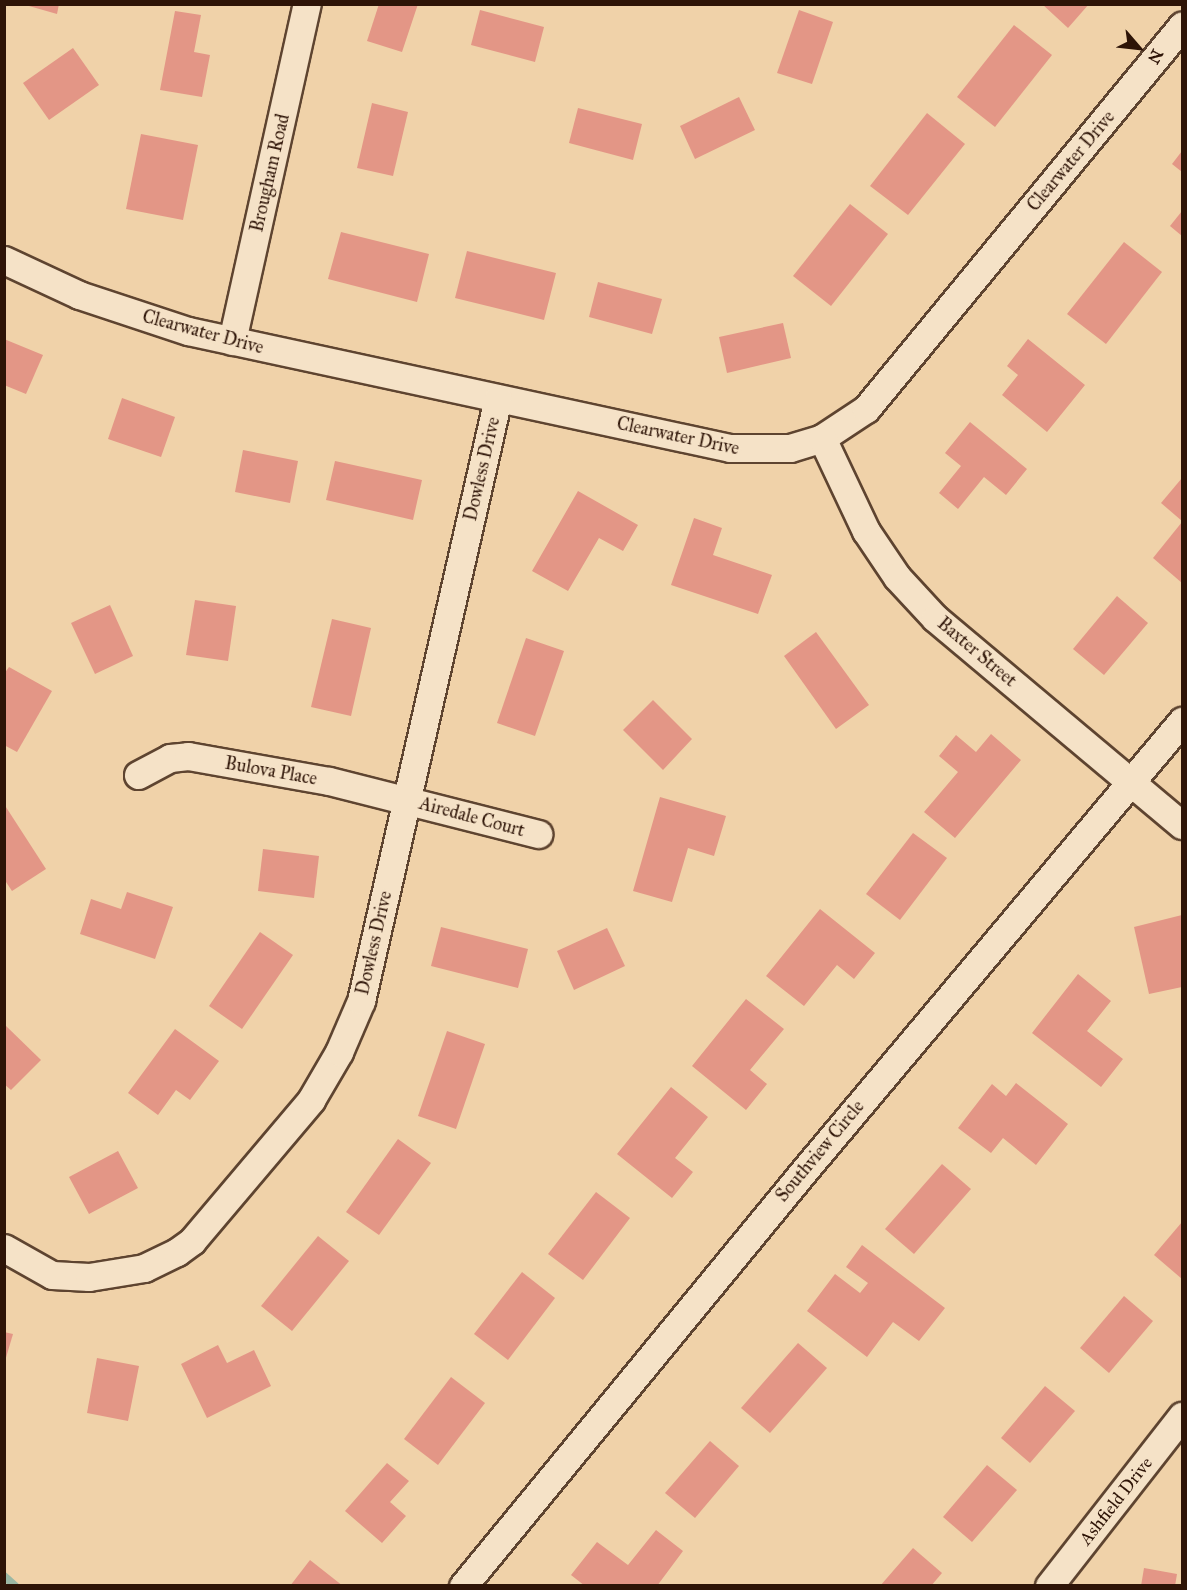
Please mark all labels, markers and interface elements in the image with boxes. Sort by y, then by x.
north arrow [1109,18,1169,78]
text: N [1144,46,1167,67]
street label: Clearwater Drive [1023,106,1119,216]
street label: Brougham Road [246,112,294,234]
street label: Clearwater Drive [140,305,266,359]
street label: Clearwater Drive [615,412,741,460]
street label: Dowless Drive [460,415,504,523]
street label: Baxter Street [933,613,1021,691]
street label: Bulova Place [223,752,319,790]
street label: Airedale Court [417,793,527,841]
street label: Dowless Drive [352,889,396,997]
street label: Southview Circle [771,1096,869,1206]
street label: Ashfield Drive [1075,1453,1157,1549]

